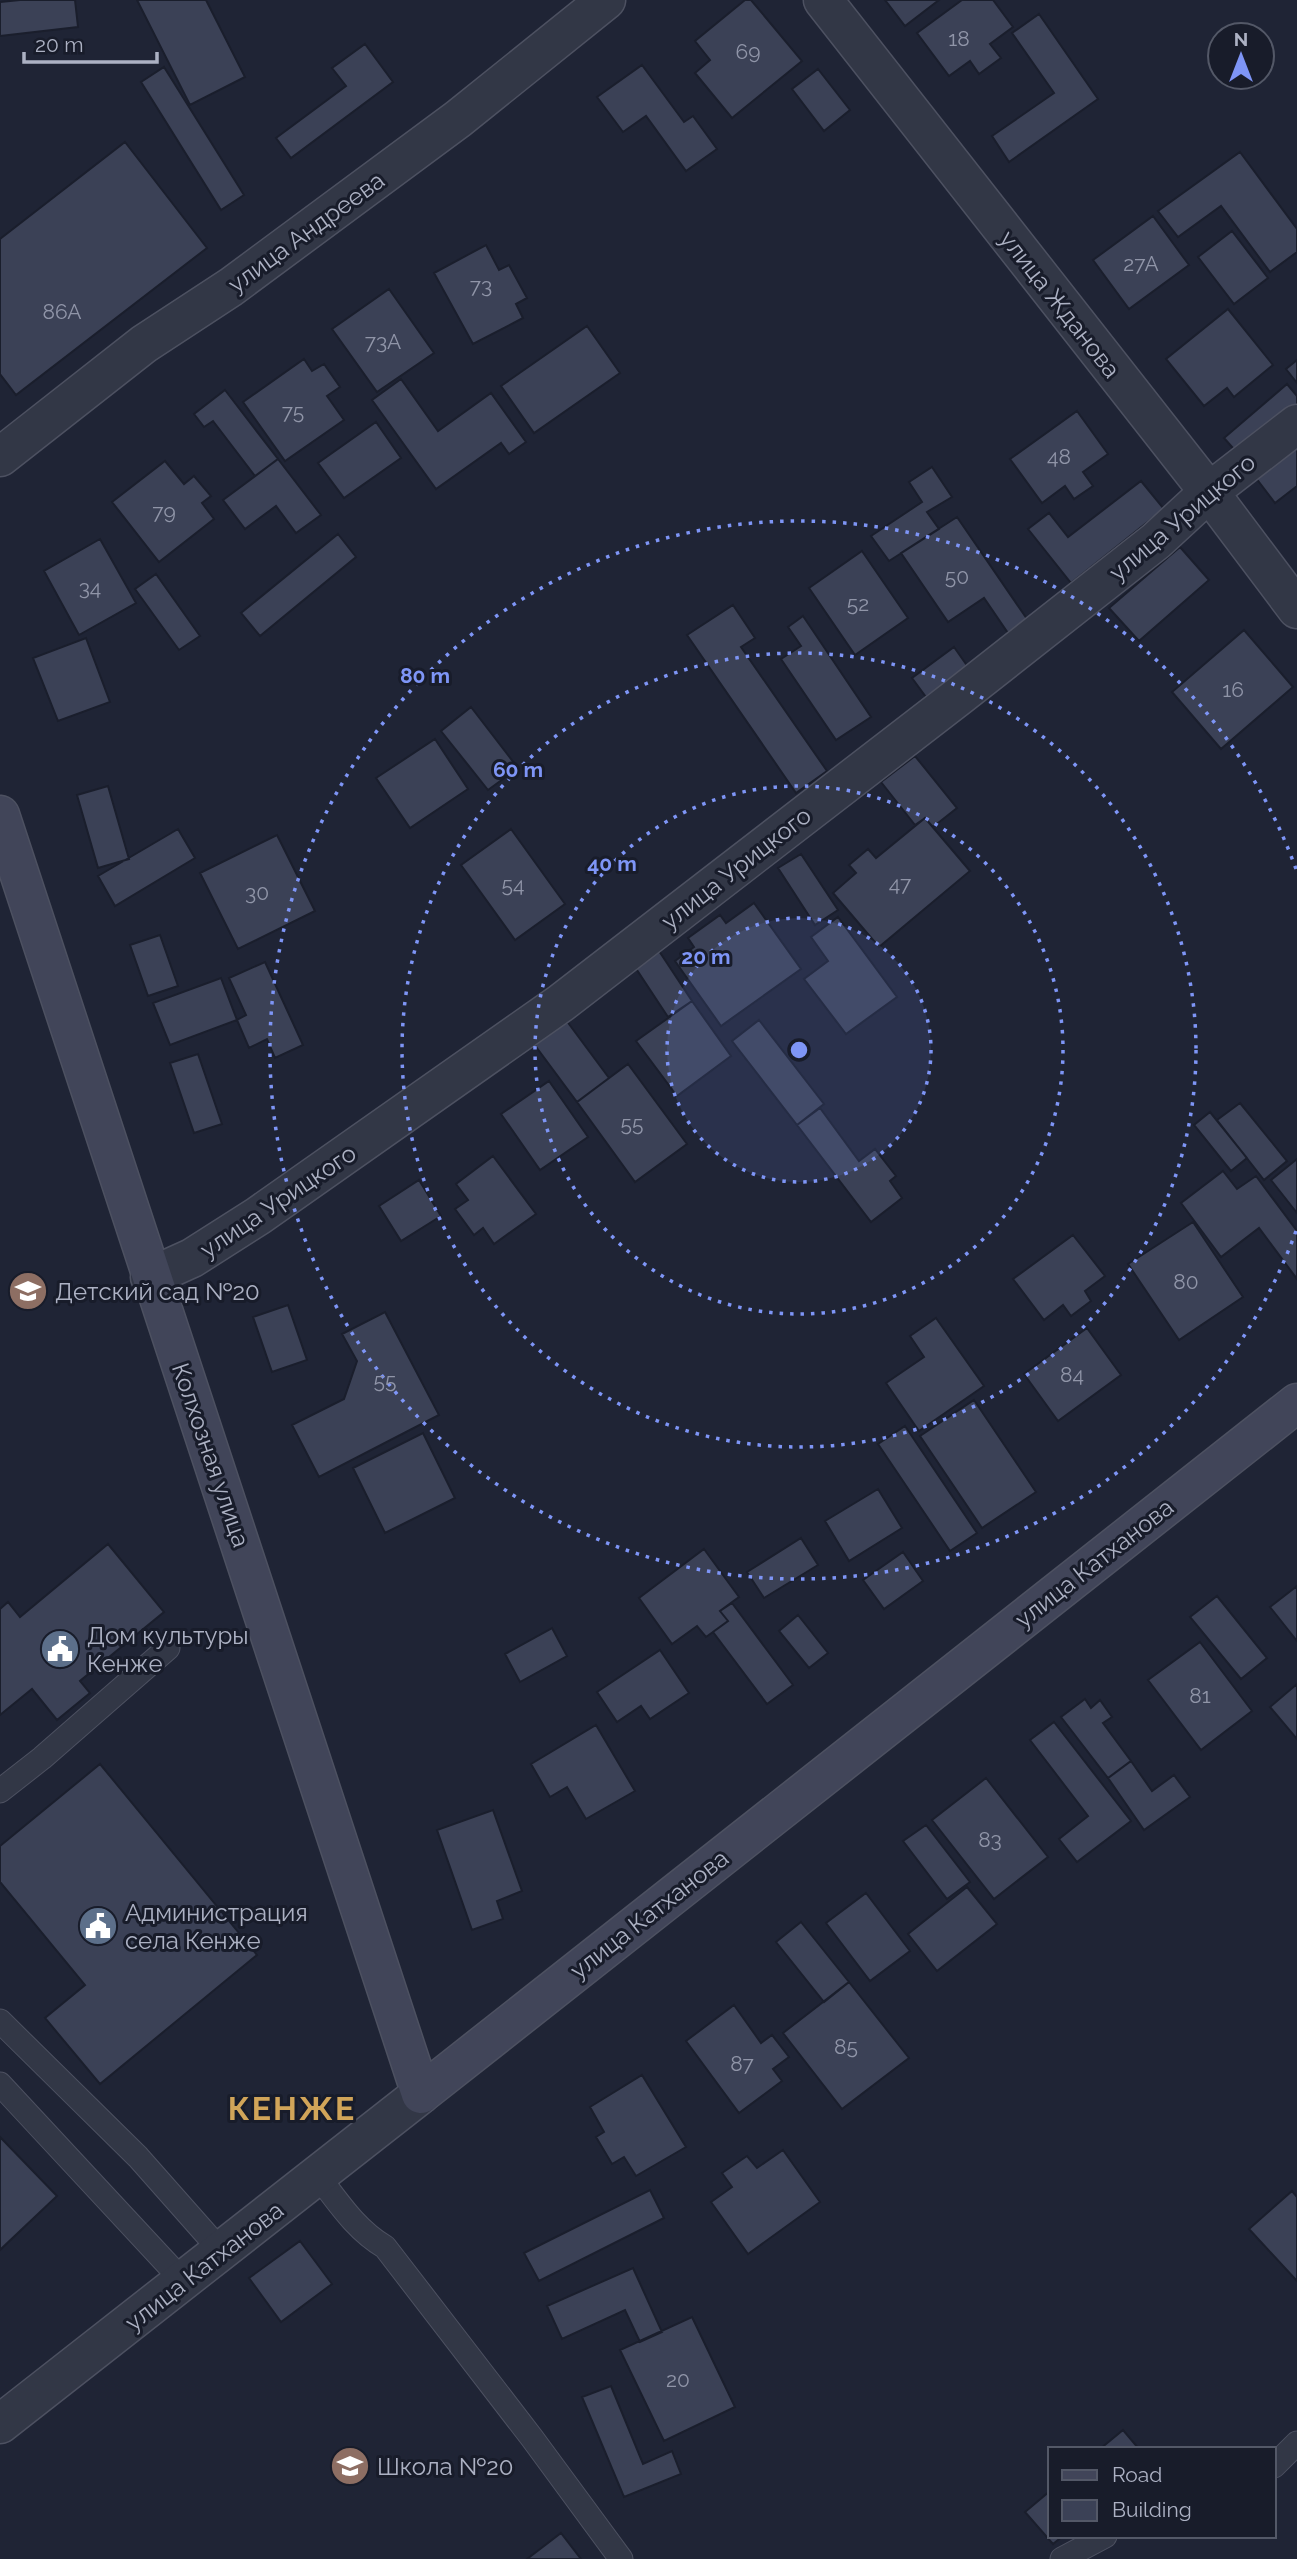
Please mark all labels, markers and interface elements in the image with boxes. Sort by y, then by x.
scale bar [24,21,158,65]
north arrow [1206,21,1276,91]
house number: 18 [948,26,970,51]
text: N [1234,28,1248,50]
text: 20 m [35,32,83,57]
house number: 69 [736,39,760,64]
street label: улица Андреева [222,166,390,298]
street label: улица Жданова [994,225,1126,383]
house number: 27А [1123,251,1159,276]
house number: 73 [470,273,492,298]
house number: 86А [43,299,82,324]
house number: 73А [365,329,401,354]
house number: 75 [282,399,304,424]
house number: 48 [1047,444,1071,469]
street label: улица Урицкого [1103,447,1261,587]
house number: 79 [152,499,176,524]
house number: 50 [945,564,969,589]
house number: 34 [79,575,101,600]
house number: 52 [847,591,869,616]
text: 80 m [400,663,450,688]
house number: 16 [1222,677,1244,702]
text: 60 m [493,757,543,782]
street label: улица Урицкого [655,801,817,935]
text: 40 m [587,851,637,876]
house number: 47 [889,871,912,896]
house number: 54 [502,872,524,897]
house number: 30 [245,880,269,905]
text: 20 m [681,944,731,969]
centre of rings [787,1038,811,1062]
house number: 55 [621,1111,643,1136]
street label: улица Урицкого [195,1138,361,1264]
house number: 80 [1173,1269,1199,1294]
school or university icon: Детский сад №20 [7,1270,49,1312]
place label: Детский сад №20 [55,1277,260,1306]
street label: Колхозная улица [166,1359,256,1551]
house number: 84 [1060,1362,1084,1387]
house number: 55 [374,1368,396,1393]
street label: улица Катханова [1009,1492,1179,1634]
place label: Дом культуры Кенже [87,1621,249,1678]
public building icon: Дом культуры Кенже [39,1628,81,1670]
house number: 81 [1189,1683,1211,1708]
house number: 83 [978,1827,1002,1852]
street label: улица Катханова [564,1843,734,1985]
place label: Администрация села Кенже [125,1898,308,1955]
public building icon: Администрация села Кенже [77,1905,119,1947]
house number: 85 [834,2034,858,2059]
house number: 87 [730,2051,755,2076]
district label: КЕНЖЕ [228,2090,356,2127]
street label: улица Катханова [119,2195,289,2337]
house number: 20 [666,2367,690,2392]
school or university icon: Школа №20 [329,2445,371,2487]
legend [1048,2447,1276,2538]
place label: Школа №20 [377,2452,513,2481]
text: Road [1112,2462,1162,2487]
text: Building [1112,2497,1192,2522]

